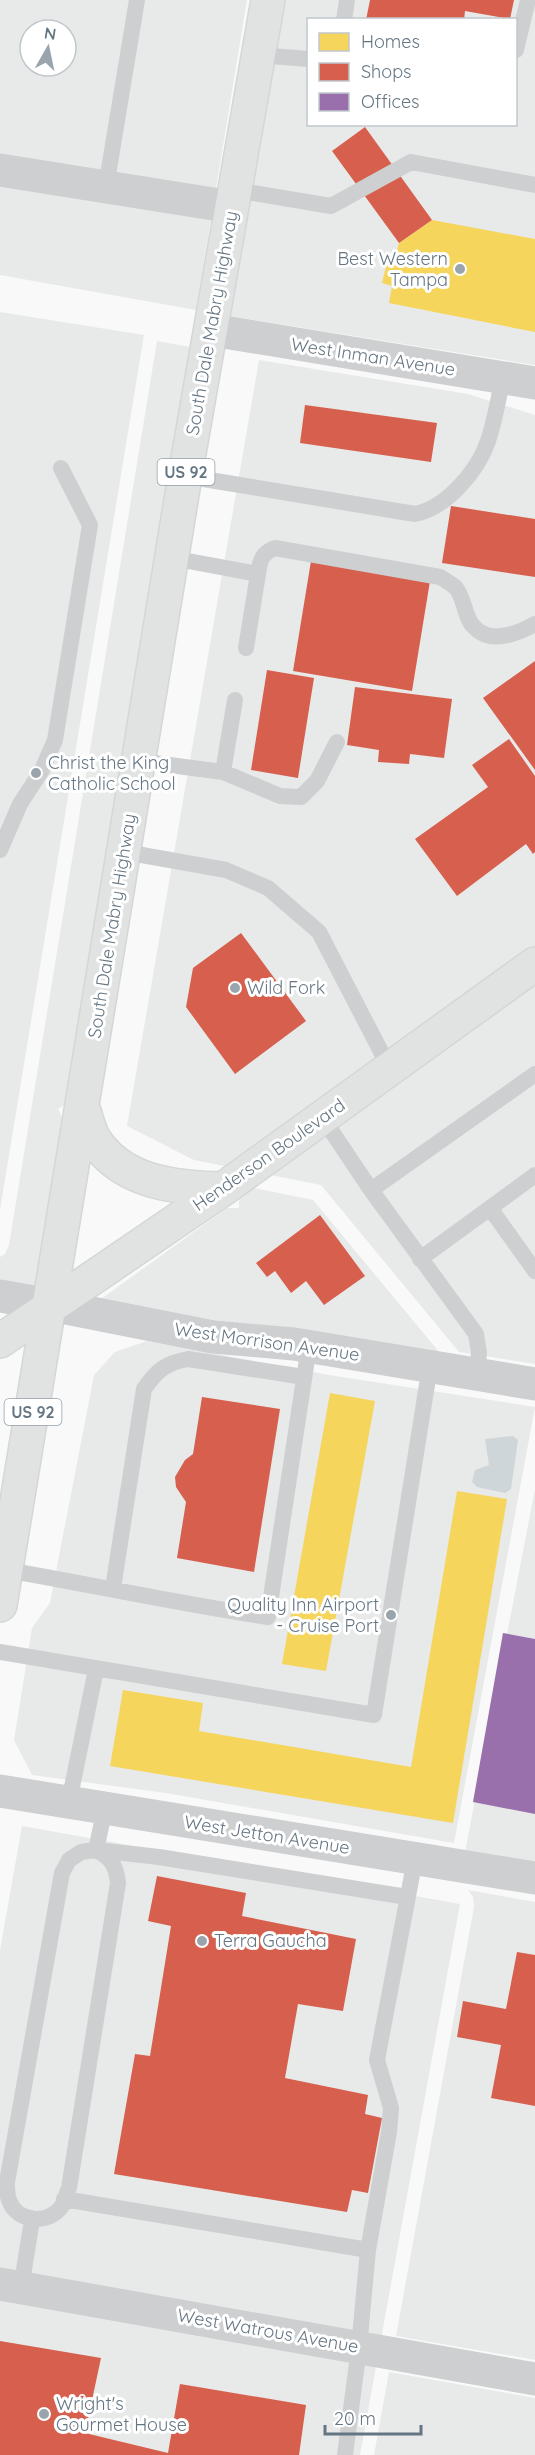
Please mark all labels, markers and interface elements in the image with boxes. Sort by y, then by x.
north arrow [18,18,78,78]
legend [307,18,517,126]
text: N [43,22,58,44]
text: Homes [361,30,420,53]
text: Shops [361,60,412,83]
text: Offices [361,90,420,113]
street label: South Dale Mabry Highway [180,209,243,437]
place label: Best Western Tampa [337,247,448,291]
marker: Best Western Tampa [453,262,467,276]
street label: West Inman Avenue [289,332,457,381]
road number: US 92 [158,459,214,485]
place label: Christ the King Catholic School [48,751,176,795]
marker: Christ the King Catholic School [29,766,43,780]
street label: South Dale Mabry Highway [82,812,141,1040]
place label: Wild Fork [247,976,325,999]
marker: Wild Fork [228,981,242,995]
street label: Henderson Boulevard [188,1093,349,1216]
street label: West Morrison Avenue [173,1317,361,1366]
road number: US 92 [4,1399,62,1425]
place label: Quality Inn Airport - Cruise Port [227,1593,379,1637]
marker: Quality Inn Airport - Cruise Port [384,1608,398,1622]
street label: West Jetton Avenue [183,1810,351,1859]
place label: Terra Gaucha [214,1929,327,1952]
marker: Terra Gaucha [195,1934,209,1948]
street label: West Watrous Avenue [176,2303,360,2358]
place label: Wright's Gourmet House [56,2392,187,2436]
scale bar [325,2398,421,2436]
marker: Wright's Gourmet House [37,2407,51,2421]
text: 20 m [334,2407,376,2430]

